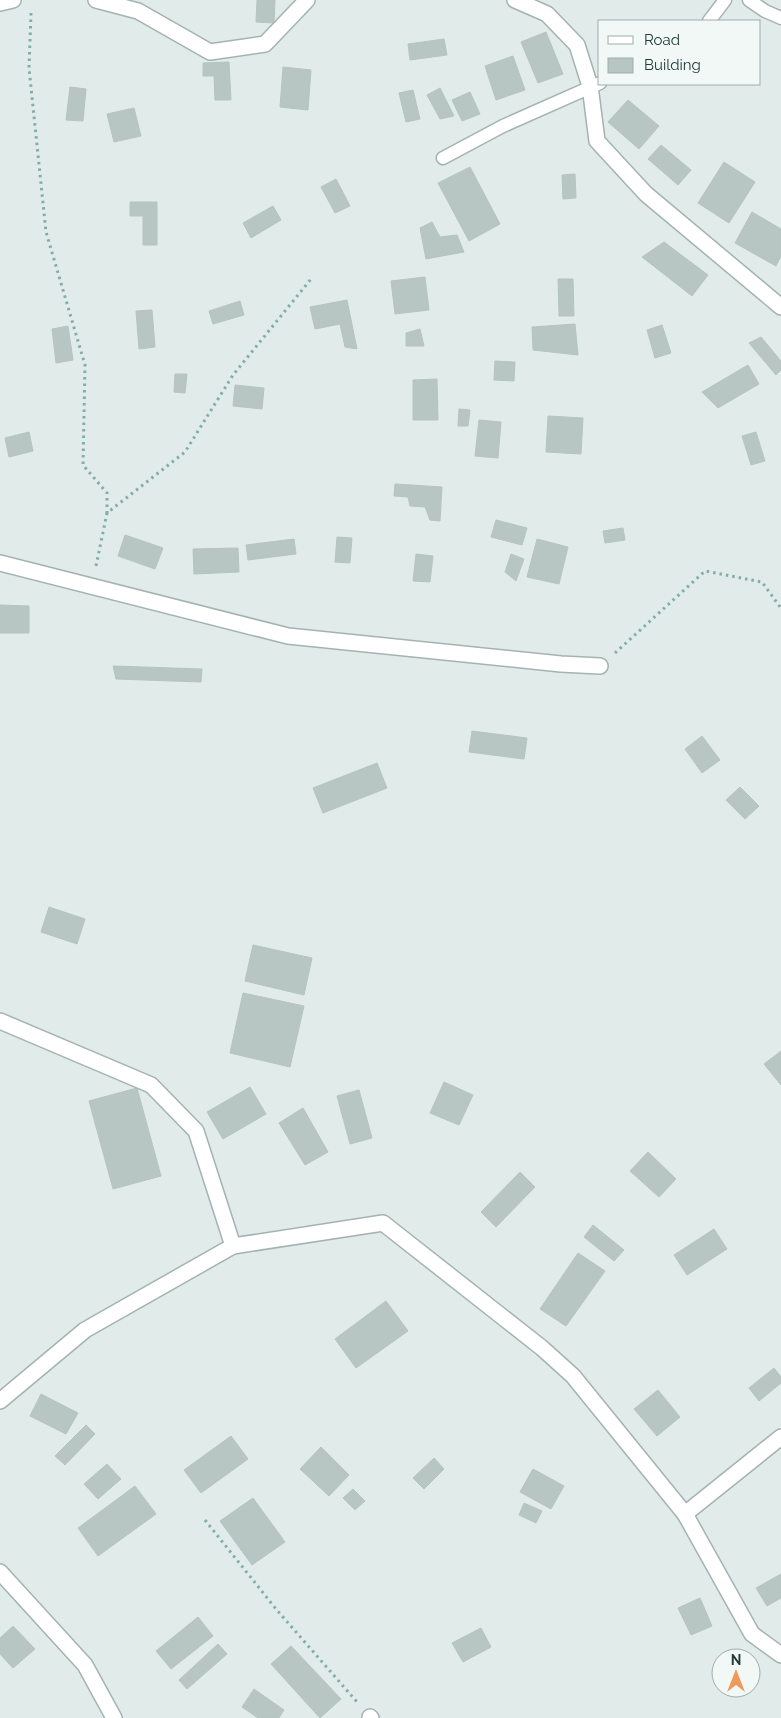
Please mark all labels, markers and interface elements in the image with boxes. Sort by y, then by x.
legend [598,20,761,85]
text: Road [644,31,680,49]
text: Building [644,56,701,74]
north arrow [711,1648,761,1698]
text: N [731,1652,741,1668]

